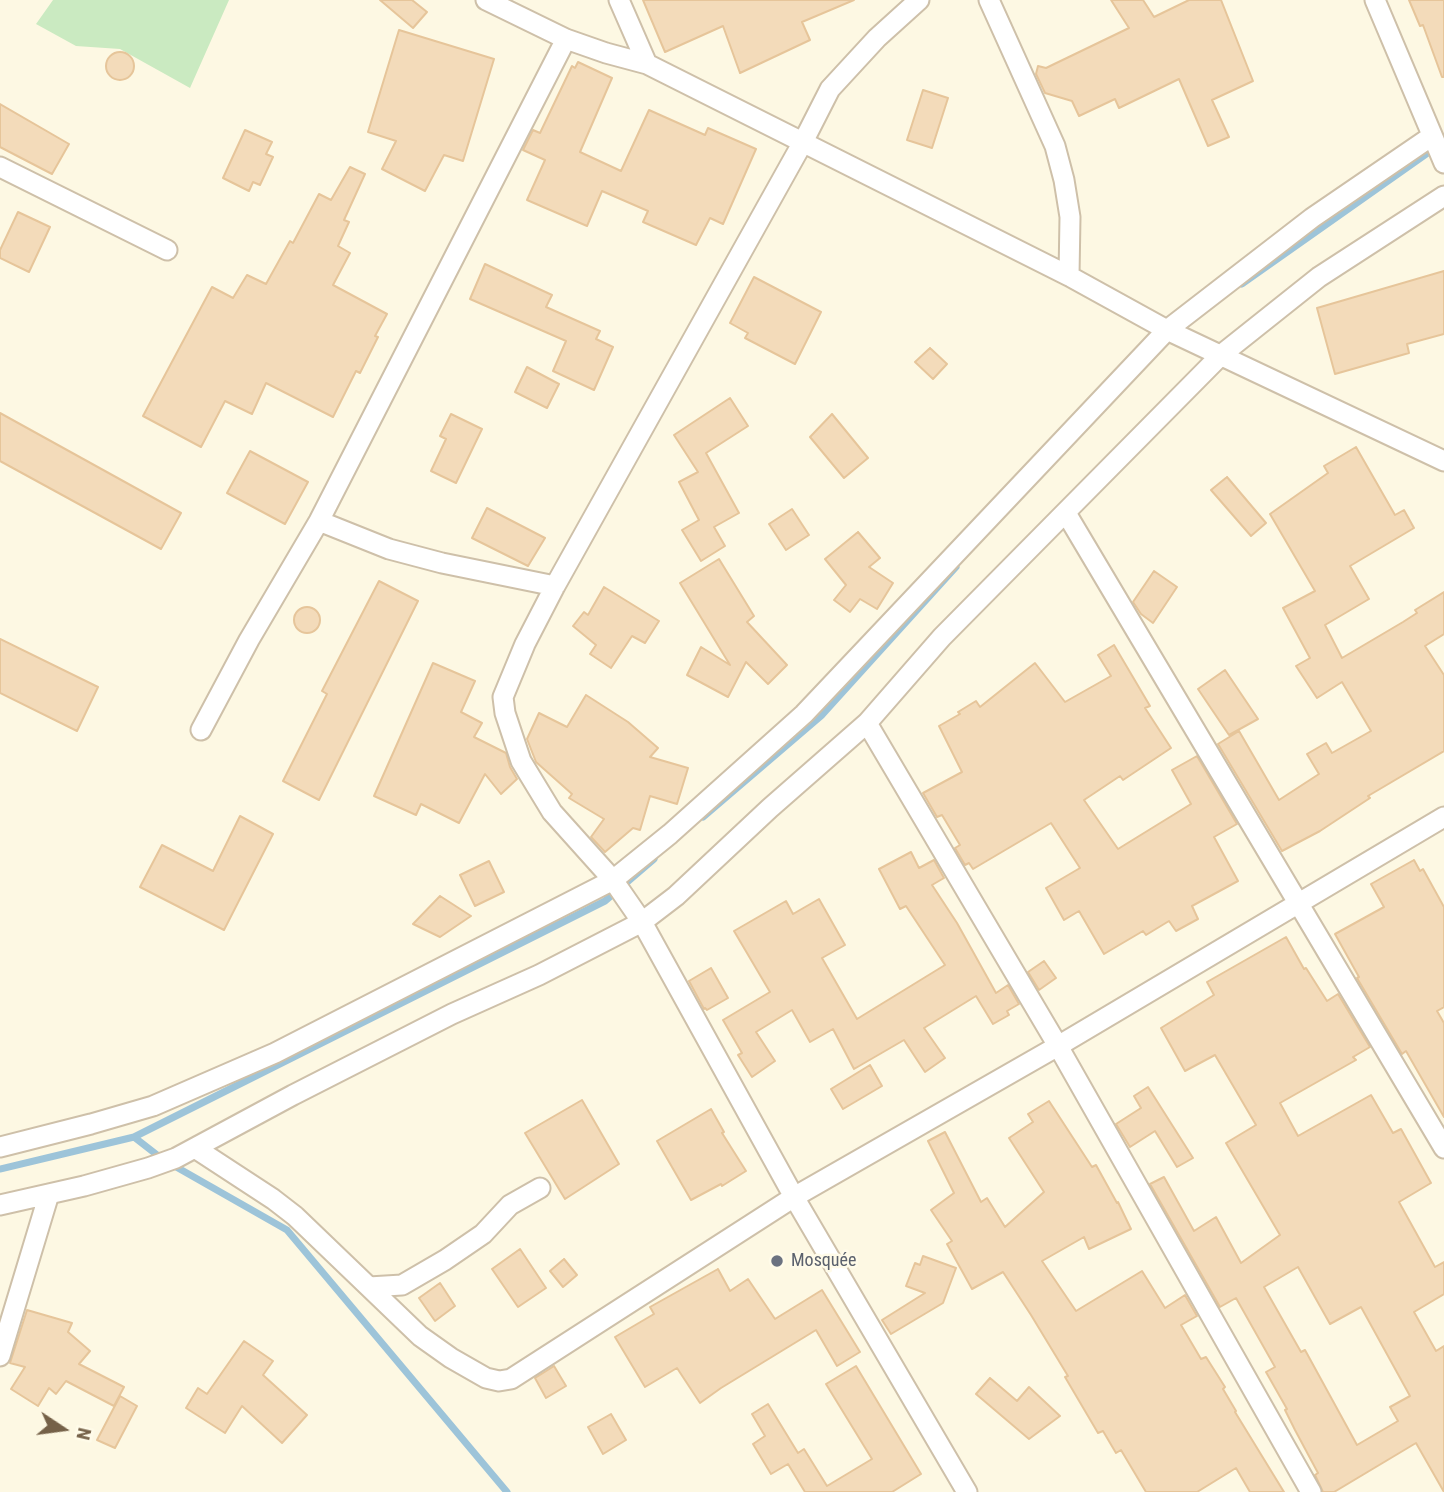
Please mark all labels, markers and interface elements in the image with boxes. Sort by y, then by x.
place label: Mosquée [791,1250,856,1272]
marker: Mosquée [769,1253,785,1269]
north arrow [28,1394,98,1464]
text: N [71,1426,96,1442]

